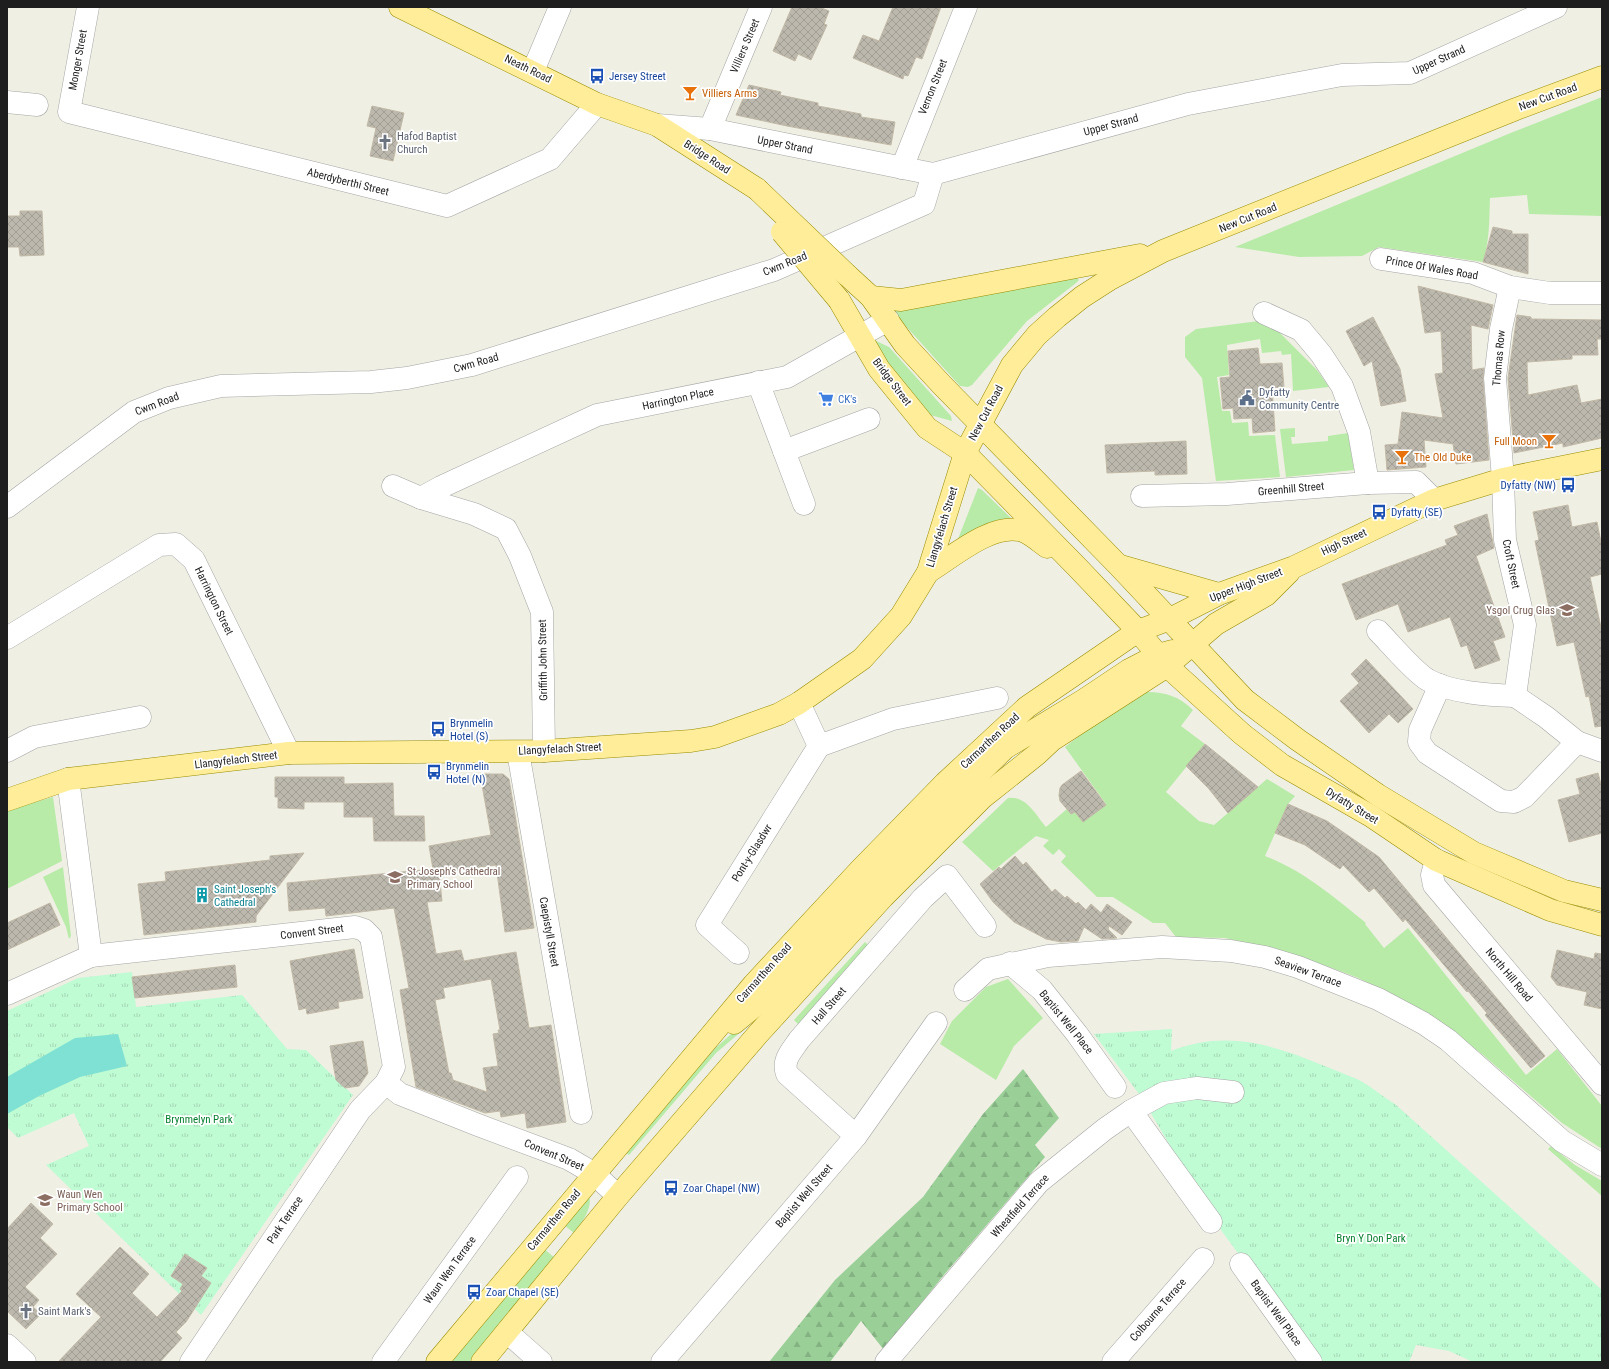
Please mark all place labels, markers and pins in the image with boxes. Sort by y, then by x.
bus stop icon: Jersey Street [588,67,606,85]
place label: Jersey Street [609,70,666,83]
bar icon: Villiers Arms [681,84,699,102]
place label: Villiers Arms [702,87,757,100]
place label: Hafod Baptist Church [397,130,457,156]
church icon: Hafod Baptist Church [376,133,394,151]
place label: Dyfatty Community Centre [1259,386,1339,412]
public building icon: Dyfatty Community Centre [1238,389,1256,407]
supermarket icon: CK's [817,390,835,408]
place label: CK's [838,393,857,406]
bar icon: Full Moon [1540,432,1558,450]
place label: Full Moon [1494,435,1537,448]
bar icon: The Old Duke [1393,448,1411,466]
place label: The Old Duke [1414,451,1471,464]
bus stop icon: Dyfatty (NW) [1559,476,1577,494]
place label: Dyfatty (NW) [1500,479,1556,492]
bus stop icon: Dyfatty (SE) [1370,503,1388,521]
place label: Dyfatty (SE) [1391,506,1442,519]
school or university icon: Ysgol Crug Glas [1558,601,1576,619]
place label: Ysgol Crug Glas [1486,604,1555,617]
place label: Brynmelin Hotel (S) [450,717,493,743]
bus stop icon: Brynmelin Hotel (S) [429,720,447,738]
place label: Brynmelin Hotel (N) [446,760,489,786]
bus stop icon: Brynmelin Hotel (N) [425,763,443,781]
place label: St Joseph's Cathedral Primary School [407,865,500,891]
school or university icon: St Joseph's Cathedral Primary School [386,868,404,886]
place label: Saint Joseph's Cathedral [214,883,276,909]
building icon: Saint Joseph's Cathedral [193,886,211,904]
bus stop icon: Zoar Chapel (NW) [662,1179,680,1197]
place label: Zoar Chapel (NW) [683,1182,760,1195]
place label: Waun Wen Primary School [57,1188,123,1214]
school or university icon: Waun Wen Primary School [36,1191,54,1209]
bus stop icon: Zoar Chapel (SE) [465,1283,483,1301]
place label: Zoar Chapel (SE) [486,1286,559,1299]
church icon: Saint Mark's [17,1302,35,1320]
place label: Saint Mark's [38,1305,91,1318]

